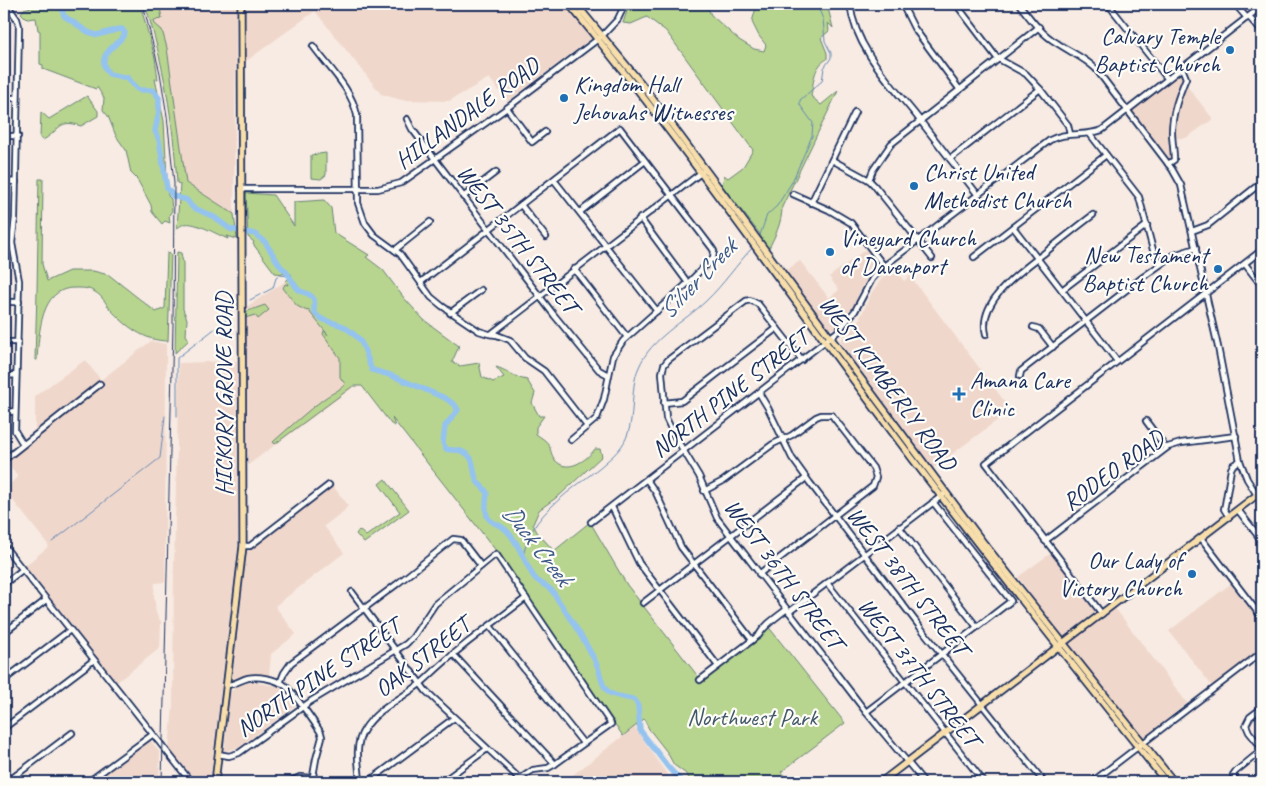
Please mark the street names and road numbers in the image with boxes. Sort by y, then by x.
street label: HILLANDALE ROAD [389,49,547,175]
street label: WEST 35TH STREET [451,159,589,324]
street label: HICKORY GROVE ROAD [209,290,239,496]
street label: WEST KIMBERLY ROAD [813,290,965,478]
street label: NORTH PINE STREET [645,319,819,464]
street label: RODEO ROAD [1056,422,1171,517]
street label: WEST 36TH STREET [718,493,854,660]
street label: WEST 38TH STREET [841,501,979,666]
street label: WEST 37TH STREET [852,592,990,757]
street label: OAK STREET [368,607,480,704]
street label: NORTH PINE STREET [230,608,410,743]

